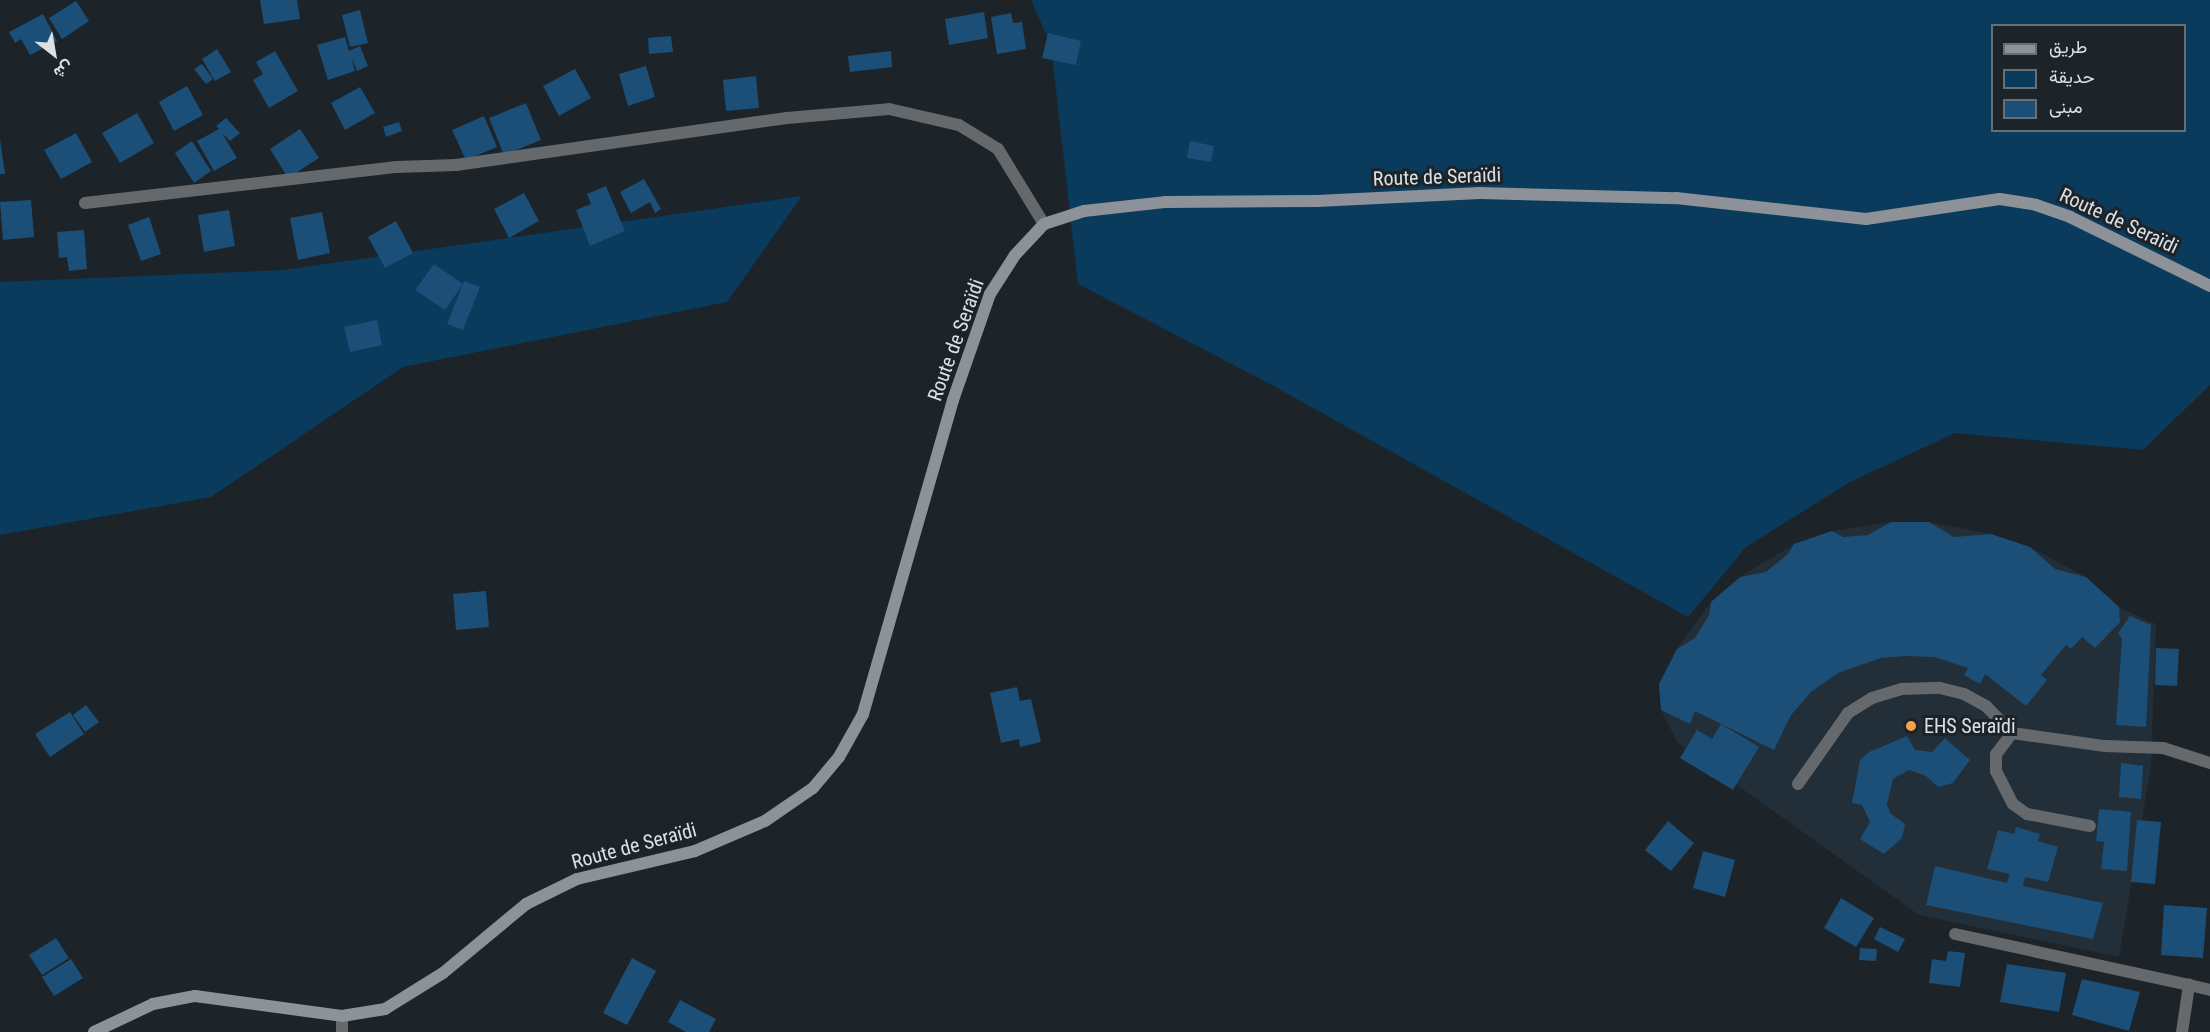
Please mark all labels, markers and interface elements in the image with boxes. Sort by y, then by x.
north arrow [24,24,84,84]
legend [1991,24,2186,132]
text: طريق [2049,36,2087,57]
text: ش [50,57,77,83]
text: حديقة [2049,66,2095,87]
text: مبنى [2049,96,2083,117]
street label: Route de Seraïdi [1372,163,1502,191]
street label: Route de Seraïdi [2056,183,2182,259]
street label: Route de Seraïdi [923,276,989,404]
place label: EHS Seraïdi [1924,714,2016,738]
marker: EHS Seraïdi [1902,717,1920,735]
street label: Route de Seraïdi [569,818,699,874]

